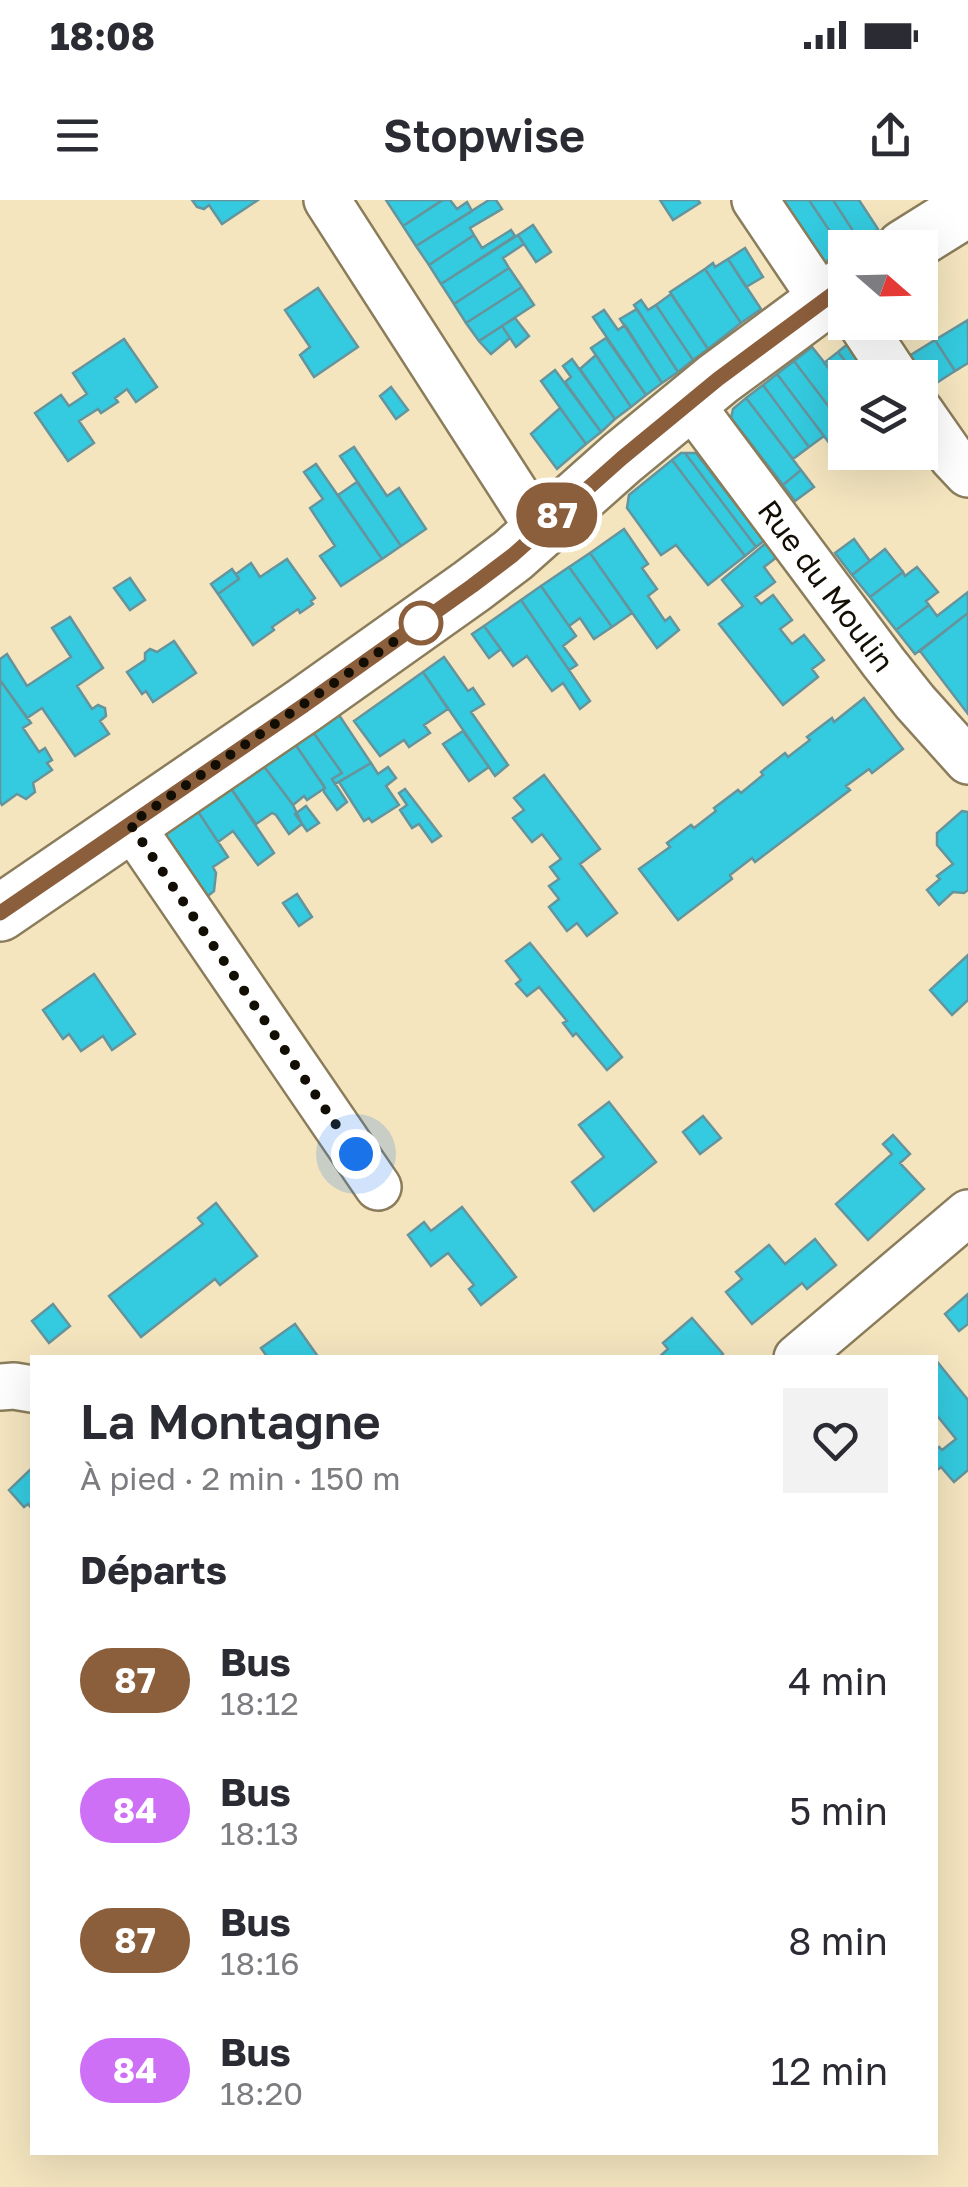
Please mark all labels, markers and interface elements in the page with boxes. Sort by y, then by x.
text: 18:08 [50,13,155,58]
icon: menu [50,108,105,163]
text: Stopwise [383,108,585,162]
icon: share [863,108,918,163]
north arrow [828,230,938,340]
map controls [828,230,938,470]
button: layers [828,360,938,470]
line badge: 87 [512,482,602,548]
street label: Rue du Moulin [751,493,902,679]
text: 87 [536,494,578,536]
unlabelled marker [400,602,442,644]
your location [331,1129,381,1179]
button: heart [783,1388,888,1493]
text: La Montagne [80,1392,381,1450]
text: À pied · 2 min · 150 m [80,1459,401,1497]
text: Départs [80,1547,227,1592]
text: Bus [220,1639,291,1684]
text: 4 min [788,1658,888,1703]
text: 87 [114,1659,156,1701]
text: 18:12 [220,1684,299,1722]
text: Bus [220,1769,291,1814]
text: 5 min [789,1788,888,1833]
text: 84 [113,1789,157,1831]
text: 18:13 [220,1814,299,1852]
text: Bus [220,1899,291,1944]
text: 8 min [788,1918,888,1963]
text: 87 [114,1919,156,1961]
text: 18:16 [220,1944,300,1982]
text: Bus [220,2029,291,2074]
text: 12 min [771,2048,888,2093]
text: 84 [113,2049,157,2091]
text: 18:20 [220,2074,303,2112]

